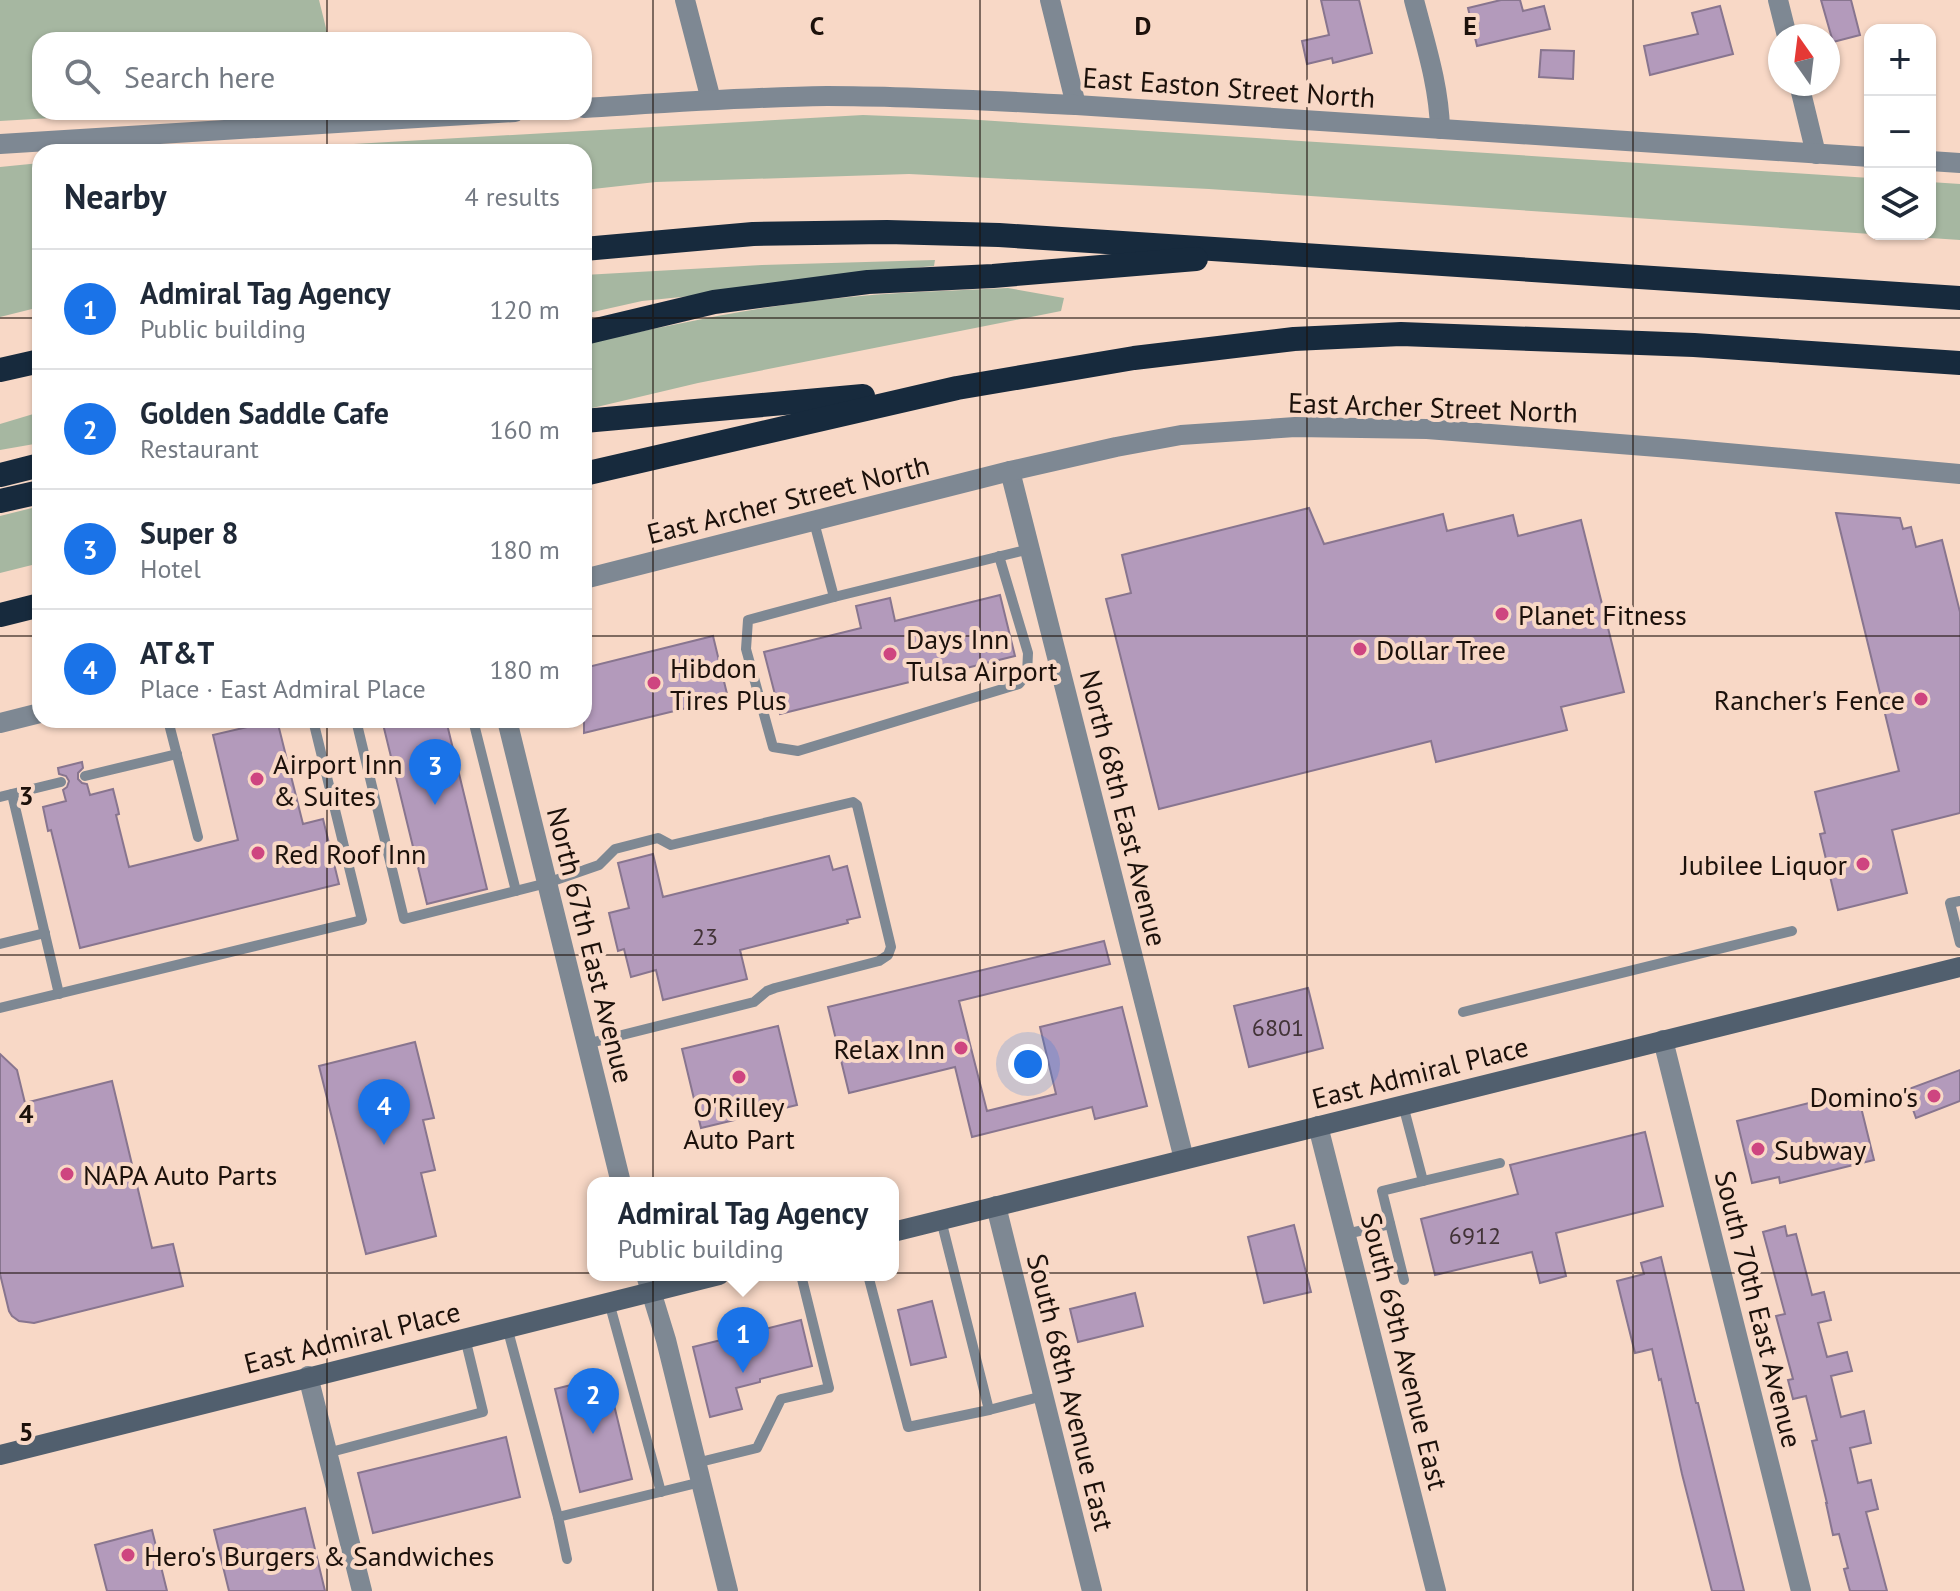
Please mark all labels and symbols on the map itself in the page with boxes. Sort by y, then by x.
text: C [810,9,824,42]
text: D [1135,9,1151,42]
text: E [1463,9,1477,42]
north arrow [1768,24,1840,96]
street label: East Easton Street North [1081,58,1377,116]
street label: East Archer Street North [1288,383,1578,431]
street label: East Archer Street North [643,446,933,552]
place label: Planet Fitness [1518,596,1687,633]
marker: Planet Fitness [1493,605,1511,623]
place label: Days Inn Tulsa Airport [906,620,1058,689]
place label: Dollar Tree [1376,631,1506,668]
marker: Dollar Tree [1351,640,1369,658]
marker: Days Inn Tulsa Airport [881,645,899,663]
place label: Hibdon Tires Plus [670,649,787,718]
street label: North 68th East Avenue [1072,666,1176,950]
marker: Hibdon Tires Plus [645,674,663,692]
place label: Rancher's Fence [1714,681,1905,718]
marker: Rancher's Fence [1912,690,1930,708]
pin: 3 [409,739,461,805]
place label: Airport Inn & Suites [273,745,403,814]
marker: Airport Inn & Suites [248,770,266,788]
text: 3 [19,779,33,812]
street label: North 67th East Avenue [539,803,643,1087]
place label: Red Roof Inn [274,835,426,872]
marker: Red Roof Inn [249,844,267,862]
place label: Jubilee Liquor [1680,846,1847,883]
marker: Jubilee Liquor [1854,855,1872,873]
house number: 23 [692,921,718,952]
house number: 6801 [1252,1012,1304,1043]
street label: East Admiral Place [1308,1027,1532,1117]
place label: Relax Inn [834,1030,945,1067]
marker: Relax Inn [952,1039,970,1057]
your location [1008,1044,1048,1084]
marker: O'Rilley Auto Part [730,1068,748,1086]
place label: Domino's [1809,1078,1918,1115]
pin: 4 [358,1079,410,1145]
marker: Domino's [1925,1087,1943,1105]
place label: O'Rilley Auto Part [683,1088,795,1157]
text: 4 [19,1097,34,1130]
place label: Subway [1774,1131,1866,1168]
marker: Subway [1749,1140,1767,1158]
place label: NAPA Auto Parts [83,1156,277,1193]
marker: NAPA Auto Parts [58,1165,76,1183]
street label: South 70th East Avenue [1707,1167,1811,1451]
street label: South 69th Avenue East [1353,1209,1457,1494]
house number: 6912 [1449,1220,1501,1251]
street label: South 68th Avenue East [1019,1250,1123,1535]
street label: East Admiral Place [240,1292,464,1382]
pin: 1 [717,1307,769,1373]
pin: 2 [567,1368,619,1434]
text: 5 [19,1415,33,1448]
place label: Hero's Burgers & Sandwiches [144,1537,494,1574]
marker: Hero's Burgers & Sandwiches [119,1546,137,1564]

